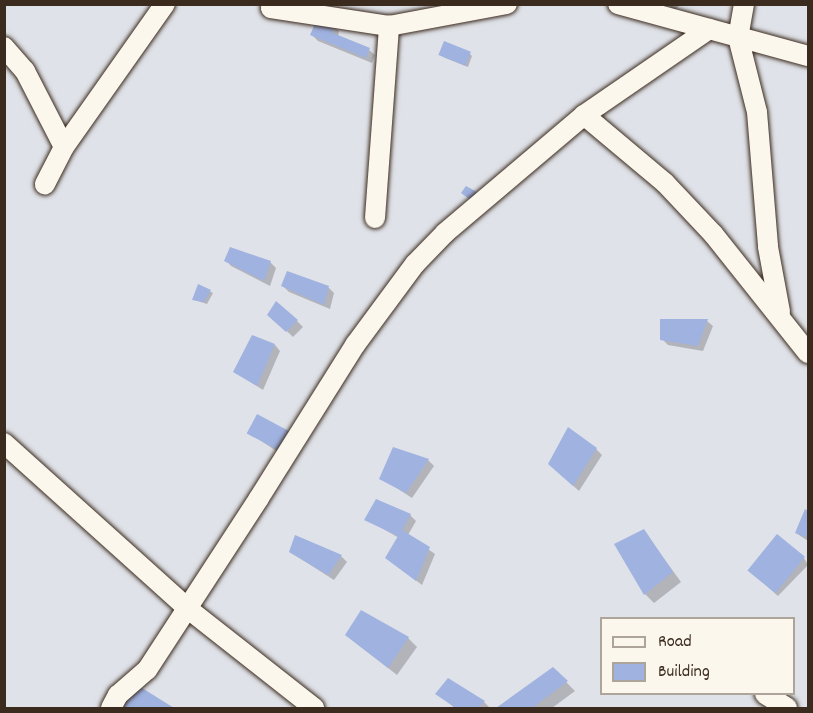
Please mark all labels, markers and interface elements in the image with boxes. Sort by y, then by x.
legend [600,617,795,695]
text: Road [658,630,692,655]
text: Building [658,660,710,685]

